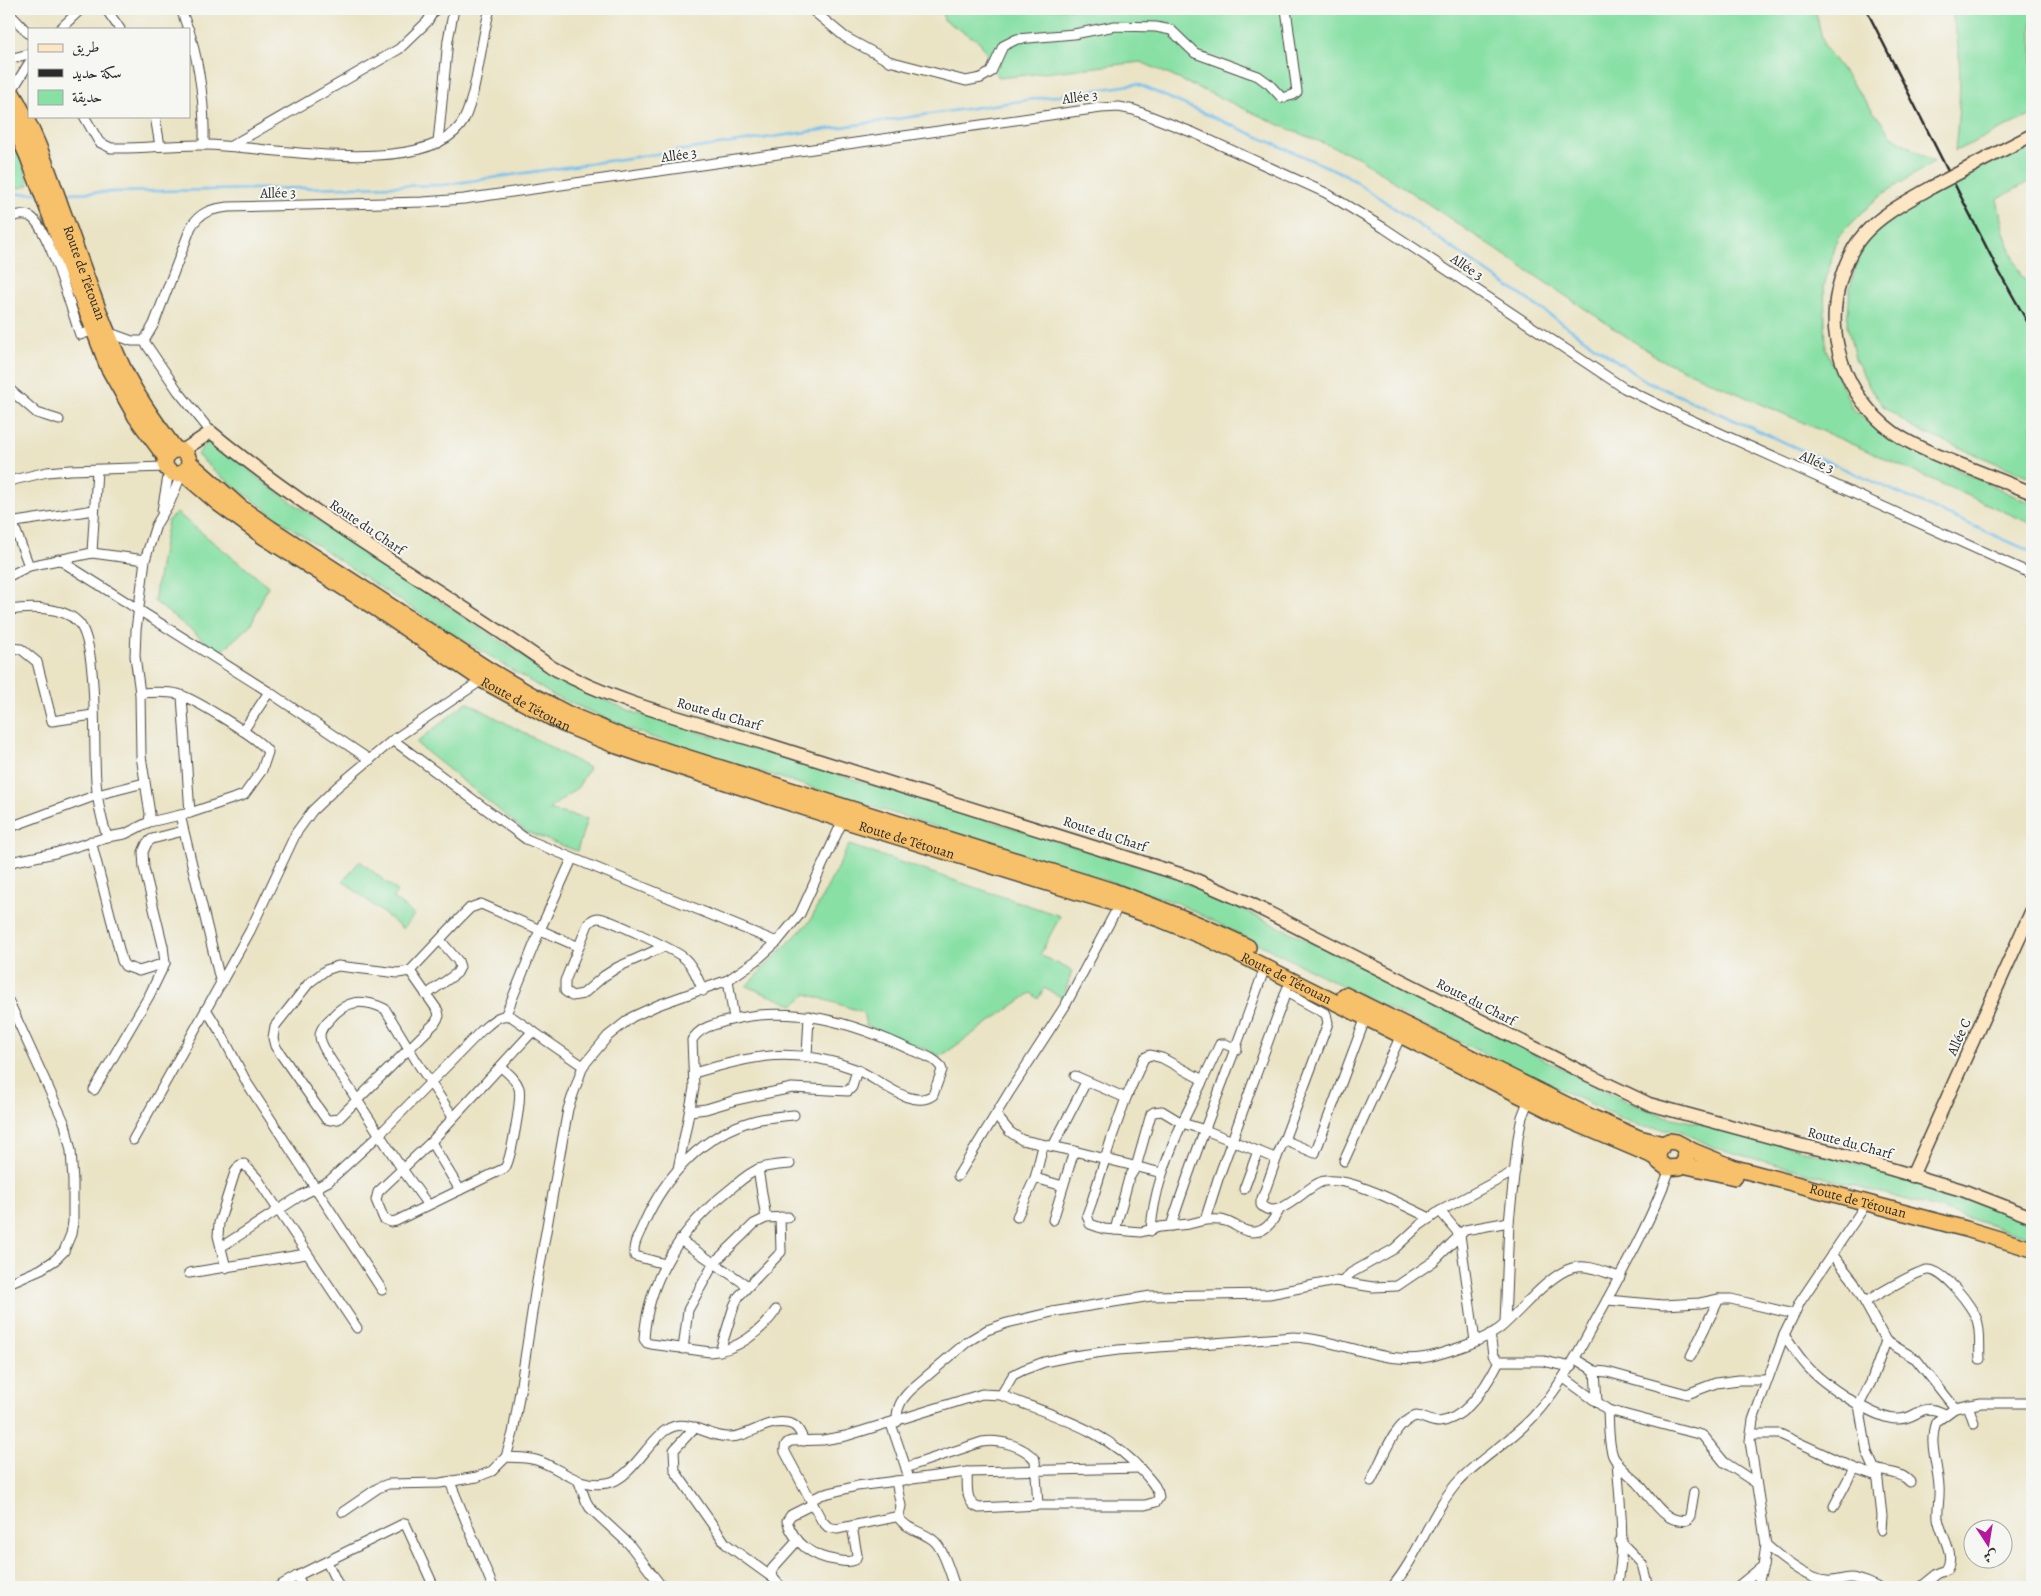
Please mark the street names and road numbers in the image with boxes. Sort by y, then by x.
street label: Allée 3 [1060,85,1099,109]
street label: Allée 3 [659,143,698,167]
street label: Allée 3 [259,183,296,203]
street label: Route de Tétouan [59,223,111,323]
street label: Allée 3 [1446,249,1487,285]
street label: Allée 3 [1796,446,1837,478]
street label: Route du Charf [326,495,410,561]
street label: Route de Tétouan [478,672,574,736]
street label: Route du Charf [675,693,766,736]
street label: Route du Charf [1061,812,1152,857]
street label: Route de Tétouan [856,816,957,863]
street label: Route de Tétouan [1238,947,1335,1009]
street label: Route du Charf [1433,974,1521,1031]
street label: Allée C [1942,1015,1976,1060]
street label: Route du Charf [1806,1123,1897,1164]
street label: Route de Tétouan [1807,1179,1909,1222]

